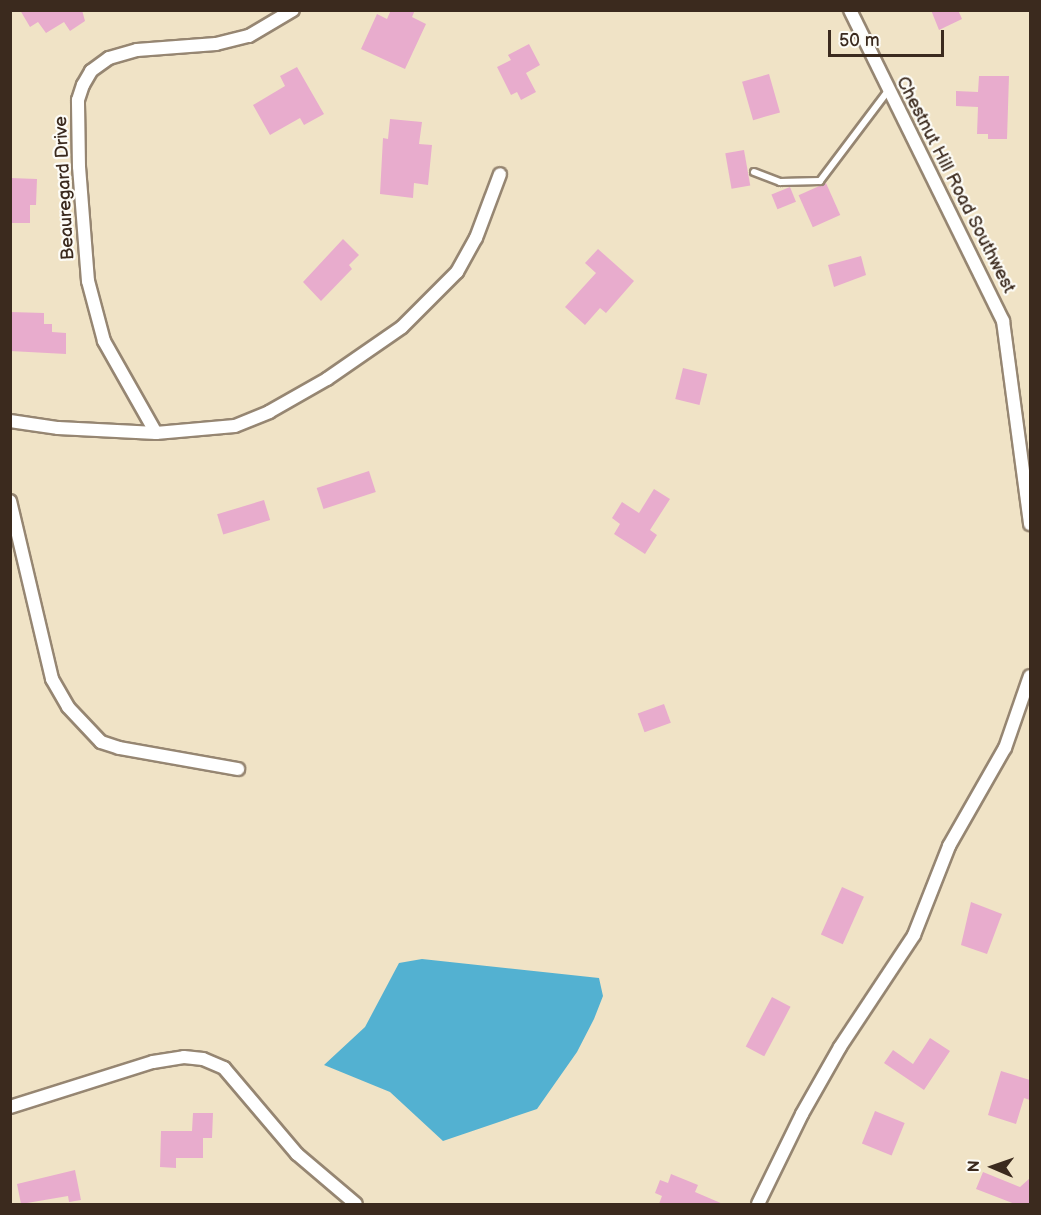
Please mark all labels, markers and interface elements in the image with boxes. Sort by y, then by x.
scale bar [831,18,946,56]
text: 50 m [839,30,880,51]
street label: Chestnut Hill Road Southwest [891,73,1019,297]
street label: Beauregard Drive [50,115,80,261]
north arrow [963,1137,1023,1197]
text: N [965,1160,984,1173]

